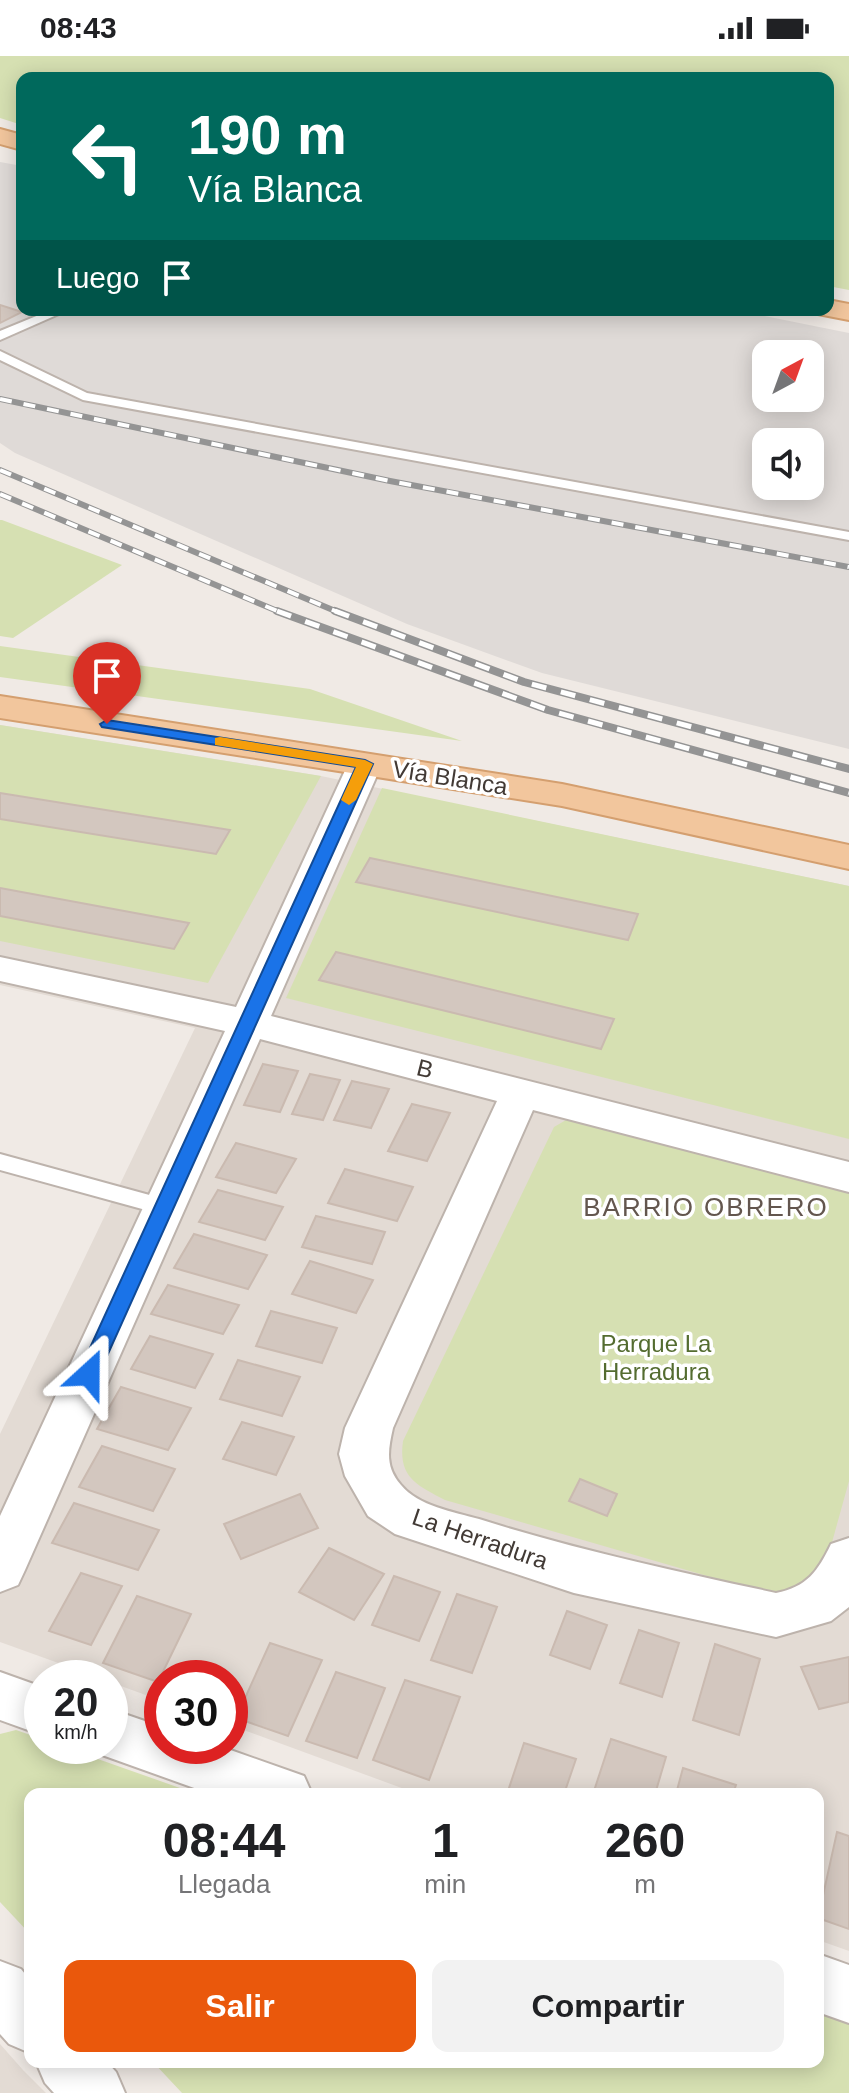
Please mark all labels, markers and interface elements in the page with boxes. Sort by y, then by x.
text: 08:43 [40,11,117,44]
text: 190 m [188,103,347,166]
icon: left [56,104,160,208]
text: Vía Blanca [188,169,362,210]
icon: arrive [155,256,199,300]
text: Luego [56,261,139,294]
north arrow [752,340,824,412]
map controls [752,340,824,500]
button: sound [752,428,824,500]
pin [73,642,141,724]
icon: arrive [85,654,129,698]
street label: Vía Blanca [391,755,510,800]
street label: B [414,1053,436,1084]
district label: BARRIO OBRERO [583,1192,829,1222]
park label: Parque La Herradura [601,1330,712,1385]
position arrow [47,1332,131,1416]
street label: La Herradura [409,1503,552,1575]
speed limit sign: 30 [144,1660,248,1764]
text: 20 [54,1680,98,1724]
text: km/h [54,1721,98,1743]
text: 08:44 [163,1814,286,1867]
text: 1 [432,1814,459,1867]
text: 260 [605,1814,685,1867]
text: Llegada [178,1869,270,1899]
text: min [424,1869,466,1899]
text: m [634,1869,656,1899]
button: Salir [64,1960,416,2052]
button: Compartir [432,1960,784,2052]

